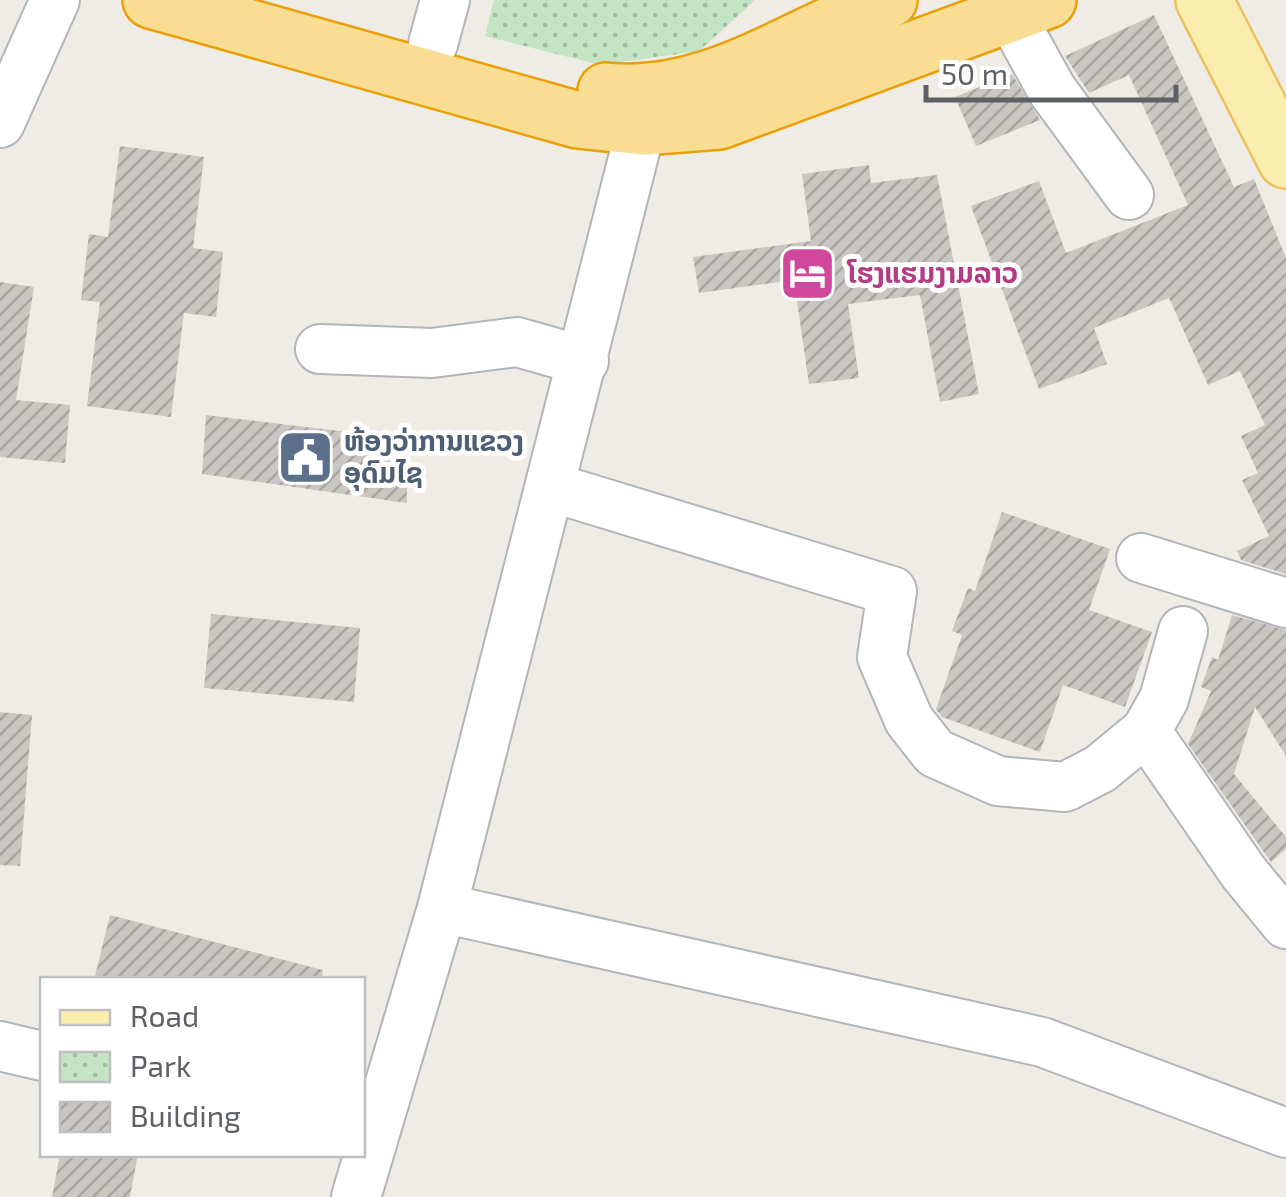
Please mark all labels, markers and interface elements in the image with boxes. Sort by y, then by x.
scale bar [926,40,1176,102]
text: 50 m [941,55,1008,91]
hotel icon: ໂຮງແຮມງາມລາວ [778,243,838,303]
place label: ໂຮງແຮມງາມລາວ [846,255,1018,289]
place label: ຫ້ອງວ່າການແຂວງ ອຸດົມໄຊ [344,423,524,491]
public building icon: ຫ້ອງວ່າການແຂວງ ອຸດົມໄຊ [275,427,335,487]
legend [40,977,365,1157]
text: Road [130,997,199,1033]
text: Park [130,1047,191,1083]
text: Building [130,1097,241,1133]

